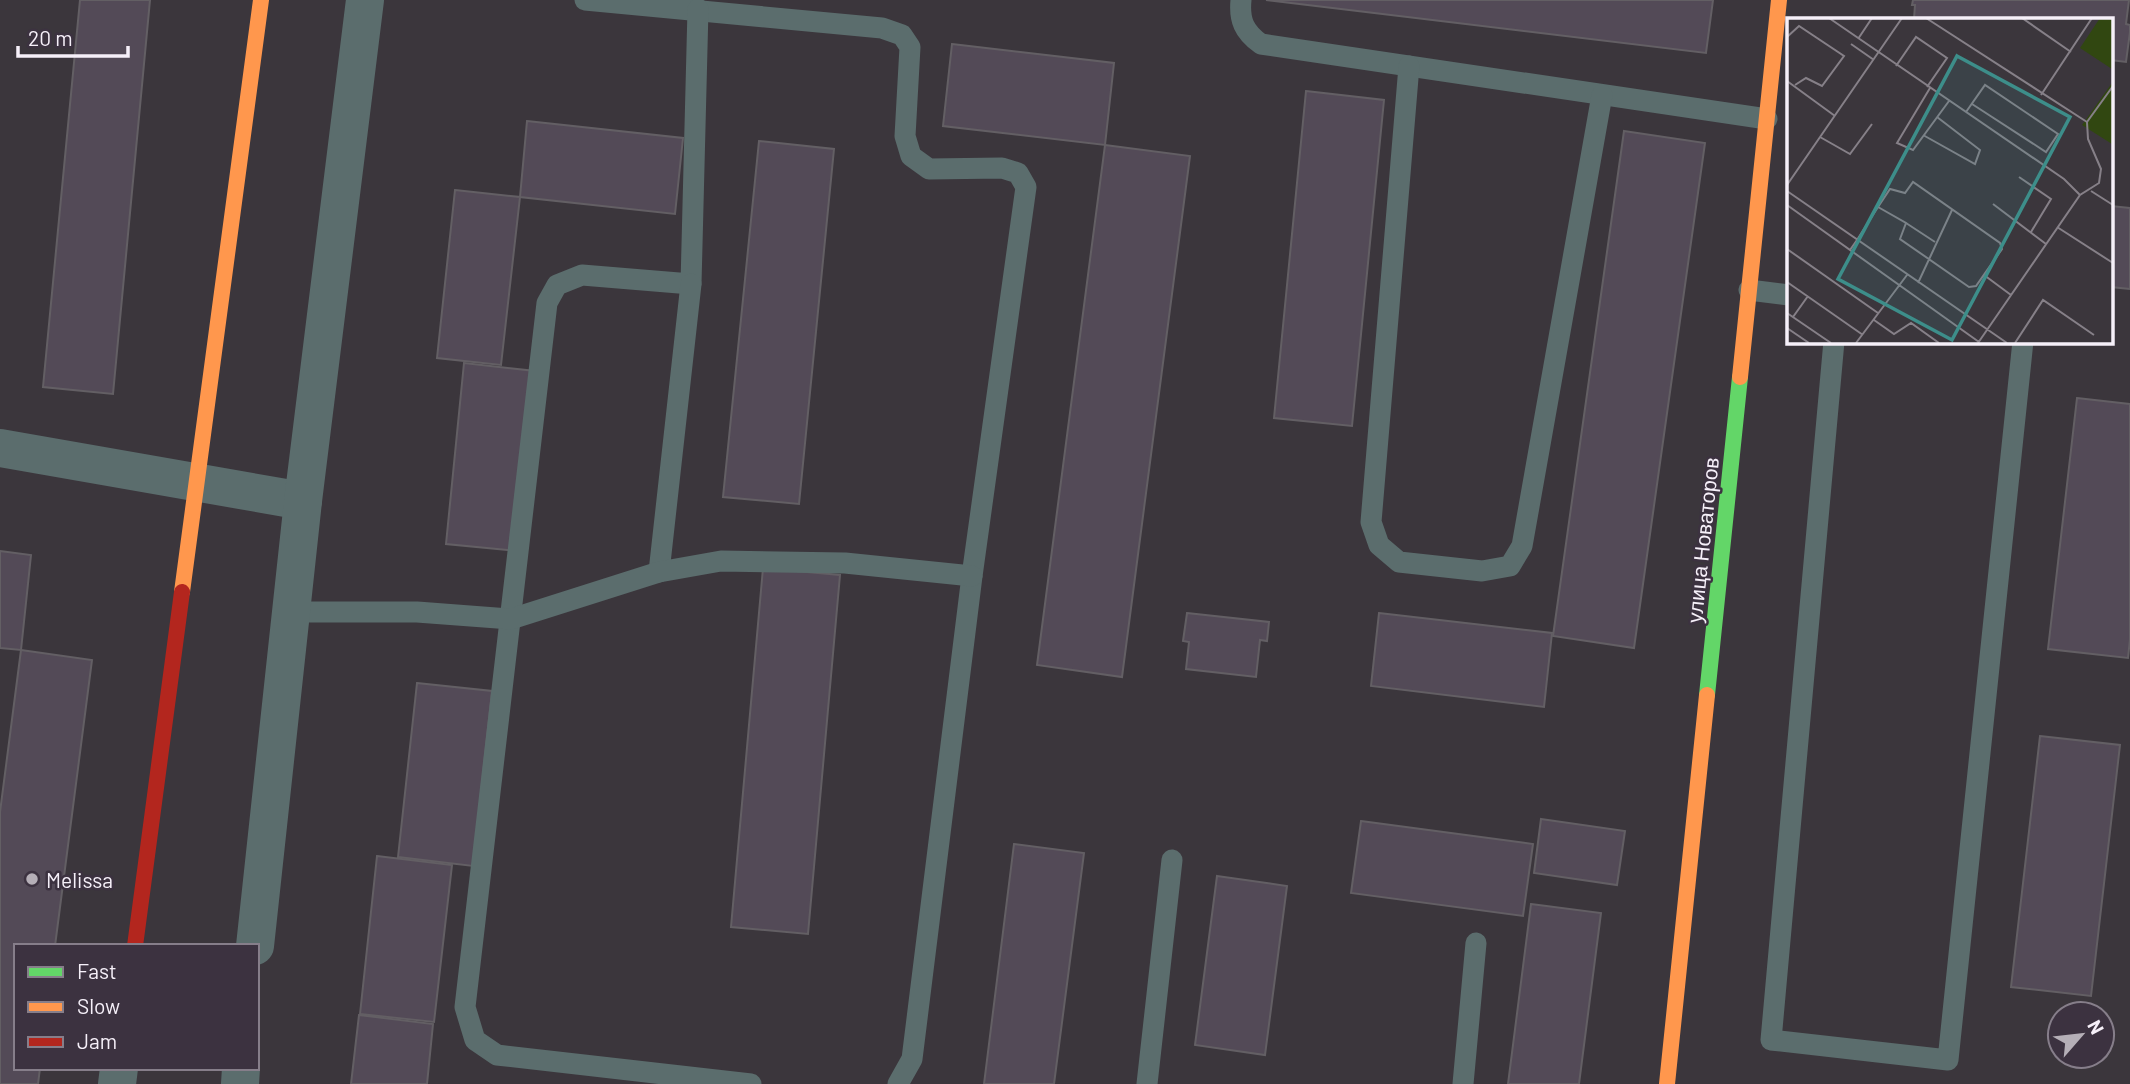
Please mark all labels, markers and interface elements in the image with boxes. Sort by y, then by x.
scale bar [18,14,128,58]
inset map [1787,18,2112,343]
text: 20 m [28,25,73,50]
street label: улица Новаторов [1681,456,1723,624]
place label: Melissa [46,867,113,892]
marker: Melissa [24,871,40,887]
legend [14,944,259,1070]
text: Fast [77,958,117,983]
text: Slow [77,993,120,1018]
north arrow [2046,1000,2116,1070]
text: N [2083,1016,2110,1038]
text: Jam [77,1028,117,1053]

